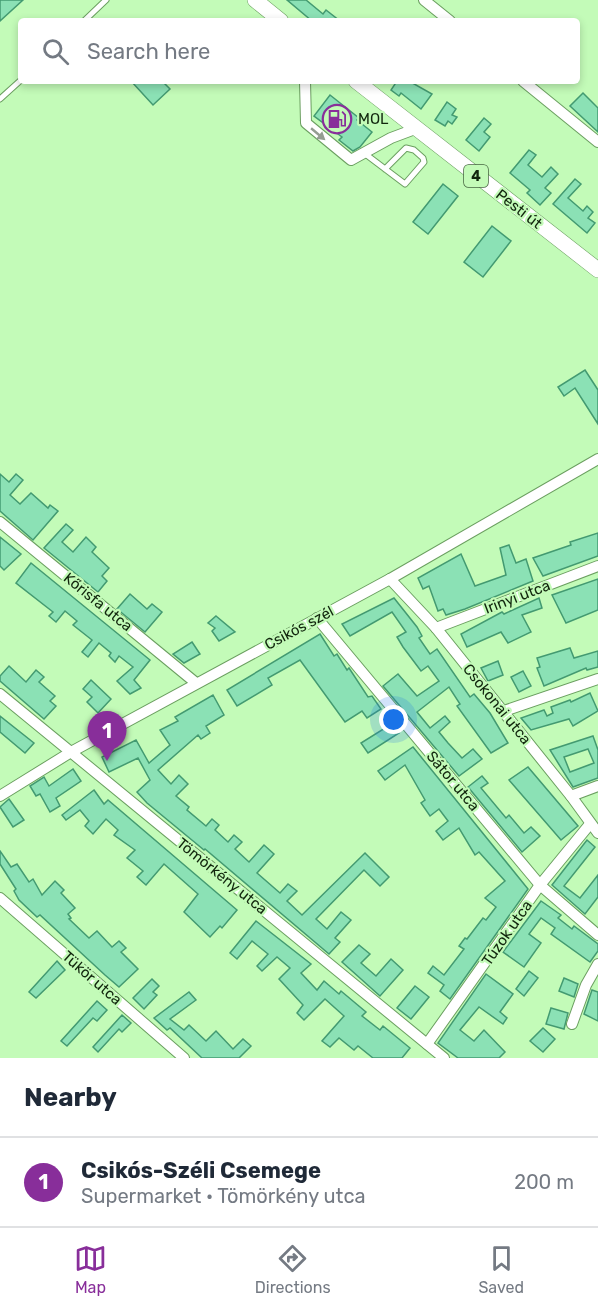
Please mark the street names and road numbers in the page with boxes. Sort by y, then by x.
road number: 4 [464,165,488,187]
street label: Pesti út [492,185,546,233]
street label: Kőrisfa utca [60,569,136,635]
street label: Irinyi utca [481,576,553,618]
street label: Csikós szél [261,602,337,654]
street label: Csokonai utca [459,660,535,748]
street label: Sátor utca [423,747,483,815]
street label: Tömörkény utca [173,834,271,918]
street label: Túzok utca [478,897,536,969]
street label: Tükör utca [59,947,125,1009]

